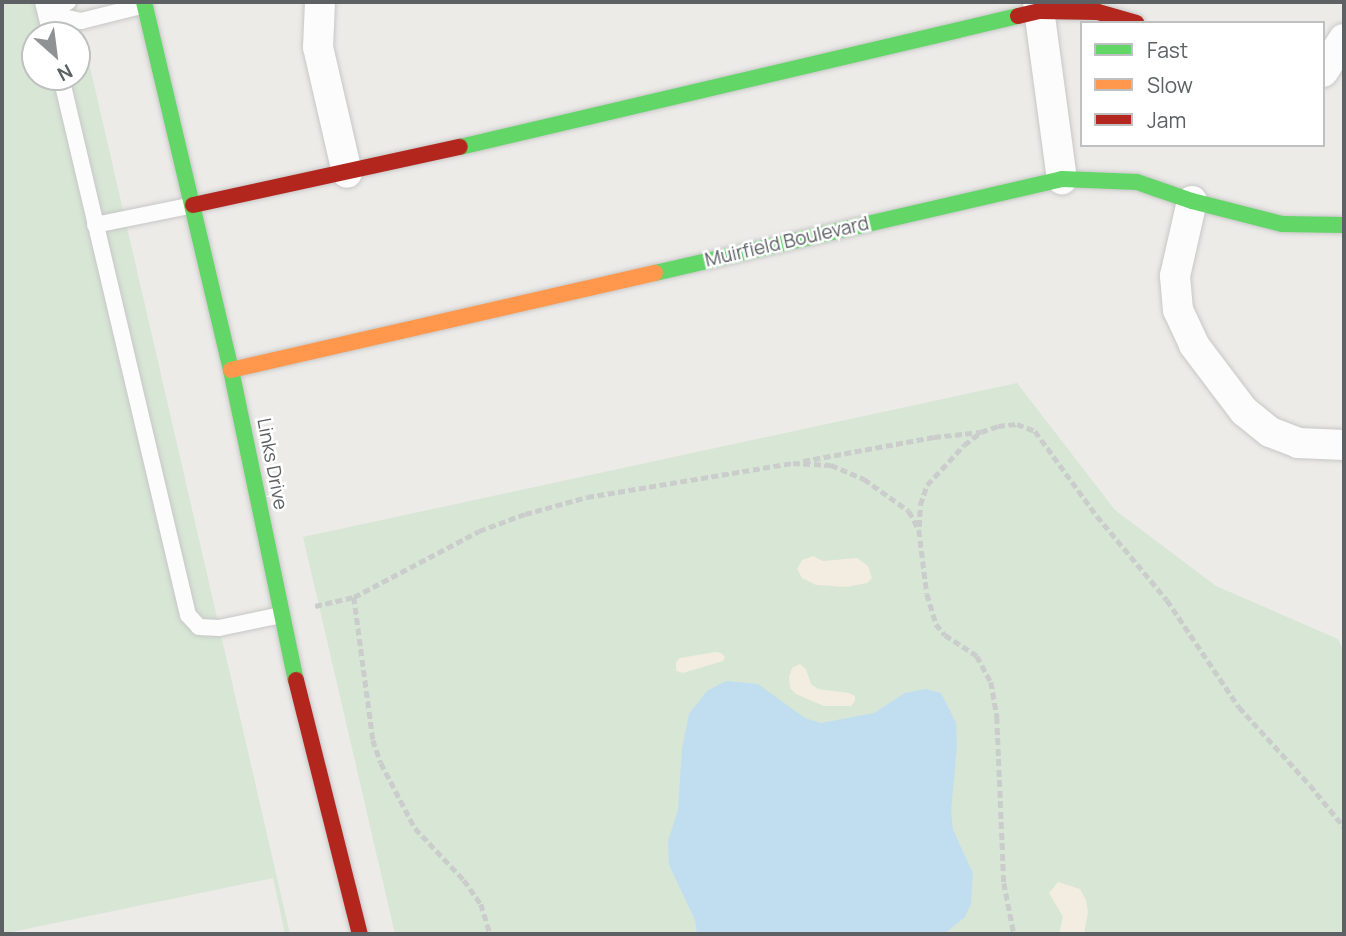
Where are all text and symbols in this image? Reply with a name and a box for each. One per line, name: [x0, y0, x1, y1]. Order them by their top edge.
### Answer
north arrow: [21, 21, 91, 91]
legend: [1080, 21, 1325, 147]
text: Fast: [1147, 36, 1188, 64]
text: N: [53, 58, 77, 87]
text: Slow: [1147, 71, 1193, 99]
text: Jam: [1147, 106, 1186, 134]
street label: Muirfield Boulevard: [703, 212, 871, 272]
street label: Links Drive: [252, 416, 292, 512]

